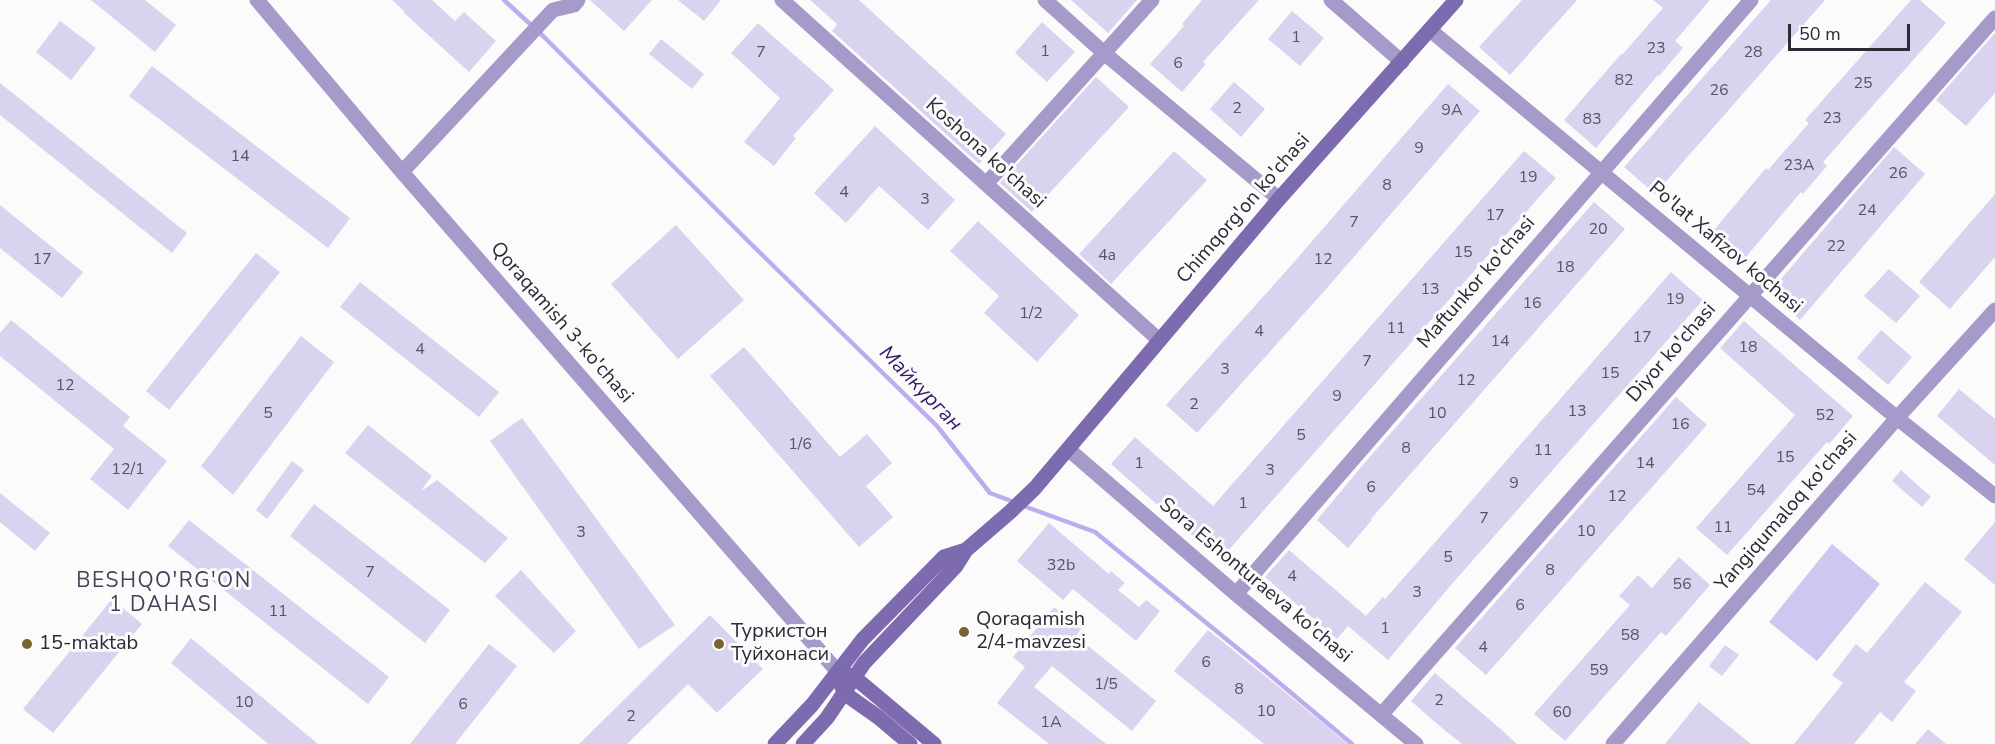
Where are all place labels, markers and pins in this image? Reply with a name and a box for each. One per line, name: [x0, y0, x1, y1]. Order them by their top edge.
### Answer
place label: Qoraqamish 2/4-mavzesi: [976, 608, 1086, 655]
place label: Туркистон Туйхонаси: [731, 620, 829, 667]
marker: Qoraqamish 2/4-mavzesi: [957, 625, 971, 639]
place label: 15-maktab: [39, 632, 138, 656]
marker: 15-maktab: [20, 637, 34, 651]
marker: Туркистон Туйхонаси: [712, 637, 726, 651]

